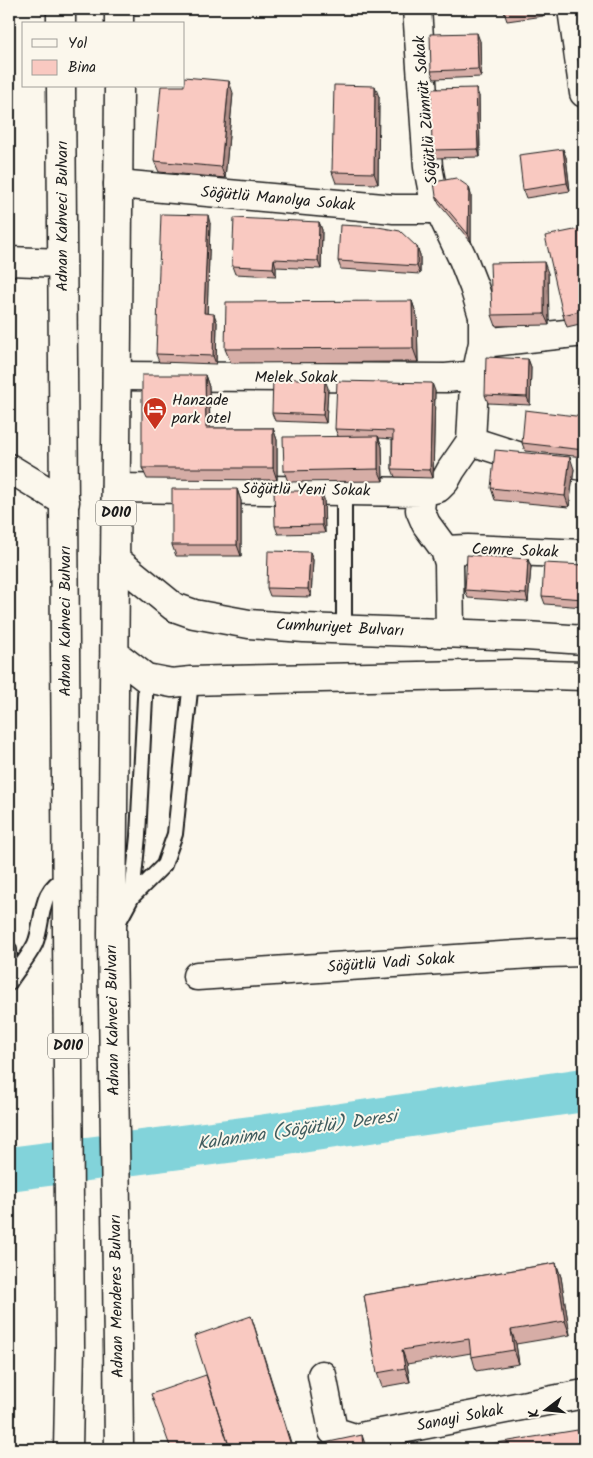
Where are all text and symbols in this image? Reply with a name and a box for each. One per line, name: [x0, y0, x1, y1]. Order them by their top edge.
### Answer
legend: [22, 22, 185, 88]
text: Yol: [68, 32, 87, 56]
street label: Söğütlü Zümrüt Sokak: [407, 34, 445, 185]
text: Bina: [68, 56, 96, 80]
street label: Adnan Kahveci Bulvarı: [50, 140, 75, 292]
street label: Söğütlü Manolya Sokak: [200, 180, 357, 218]
street label: Melek Sokak: [254, 365, 338, 390]
place label: Hanzade park otel: [171, 388, 231, 431]
hotel icon: Hanzade park otel: [142, 396, 168, 430]
street label: Söğütlü Yeni Sokak: [242, 476, 371, 504]
road number: D010: [96, 500, 136, 526]
street label: Cemre Sokak: [471, 537, 559, 565]
street label: Adnan Kahveci Bulvarı: [53, 545, 78, 697]
street label: Cumhuriyet Bulvarı: [275, 612, 405, 644]
street label: Adnan Kahveci Bulvarı: [99, 944, 127, 1096]
street label: Söğütlü Vadi Sokak: [326, 946, 456, 980]
road number: D010: [48, 1034, 88, 1058]
water label: Kalanima (Söğütlü) Deresi: [195, 1102, 402, 1159]
street label: Adnan Menderes Bulvarı: [103, 1214, 131, 1378]
north arrow: [520, 1386, 570, 1436]
street label: Sanayi Sokak: [414, 1397, 506, 1439]
text: K: [523, 1406, 546, 1420]

